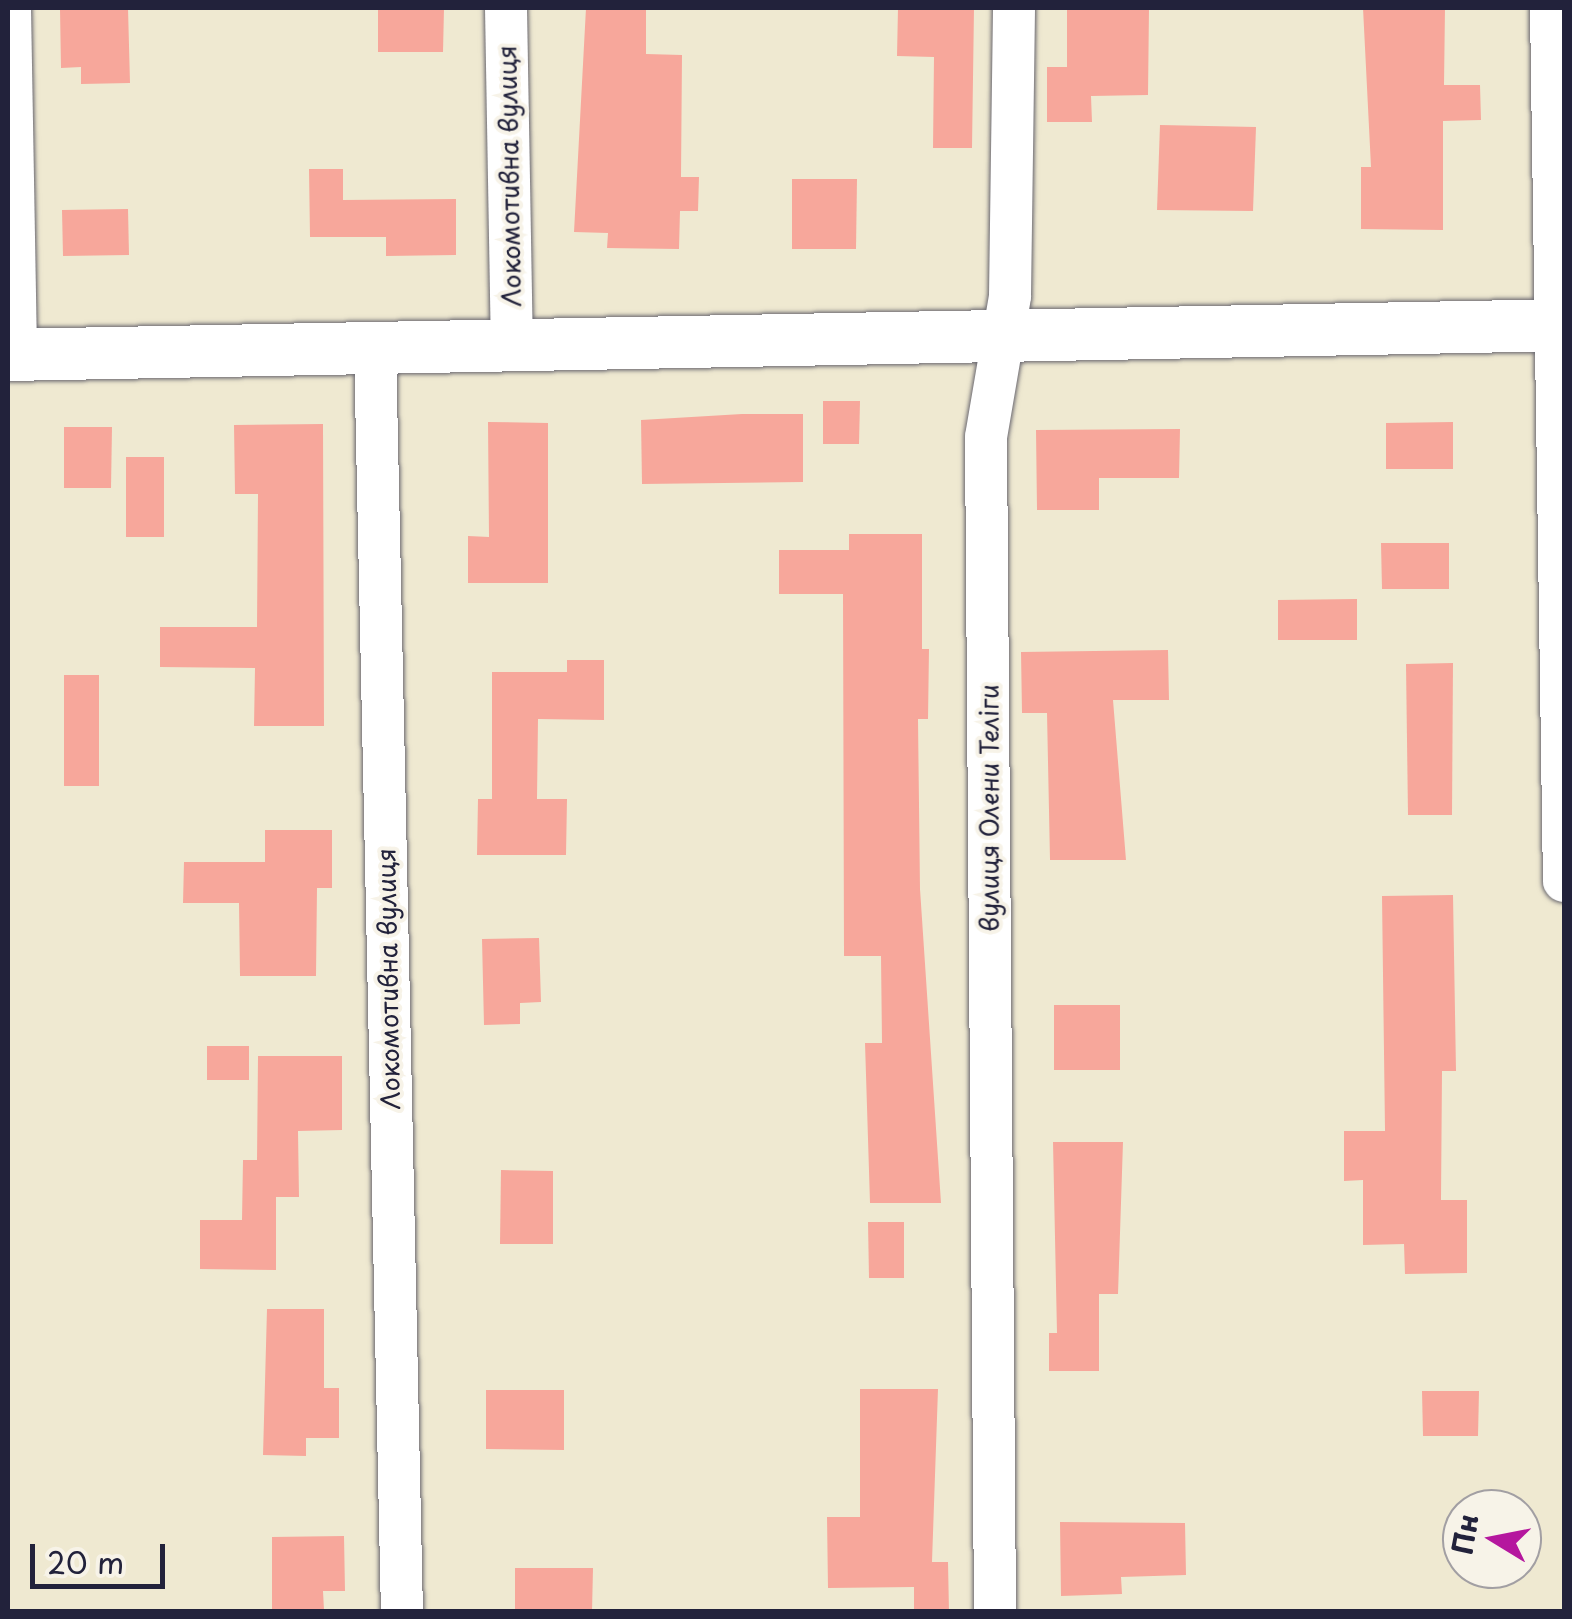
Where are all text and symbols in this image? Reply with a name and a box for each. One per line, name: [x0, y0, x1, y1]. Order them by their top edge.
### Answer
street label: Локомотивна вулиця: [492, 44, 526, 308]
street label: вулиця Олени Теліги: [974, 683, 1004, 933]
street label: Локомотивна вулиця: [371, 847, 405, 1111]
north arrow: [1442, 1489, 1542, 1589]
text: Пн: [1439, 1510, 1489, 1558]
scale bar: [35, 1524, 170, 1586]
text: 20 m: [47, 1539, 124, 1584]

